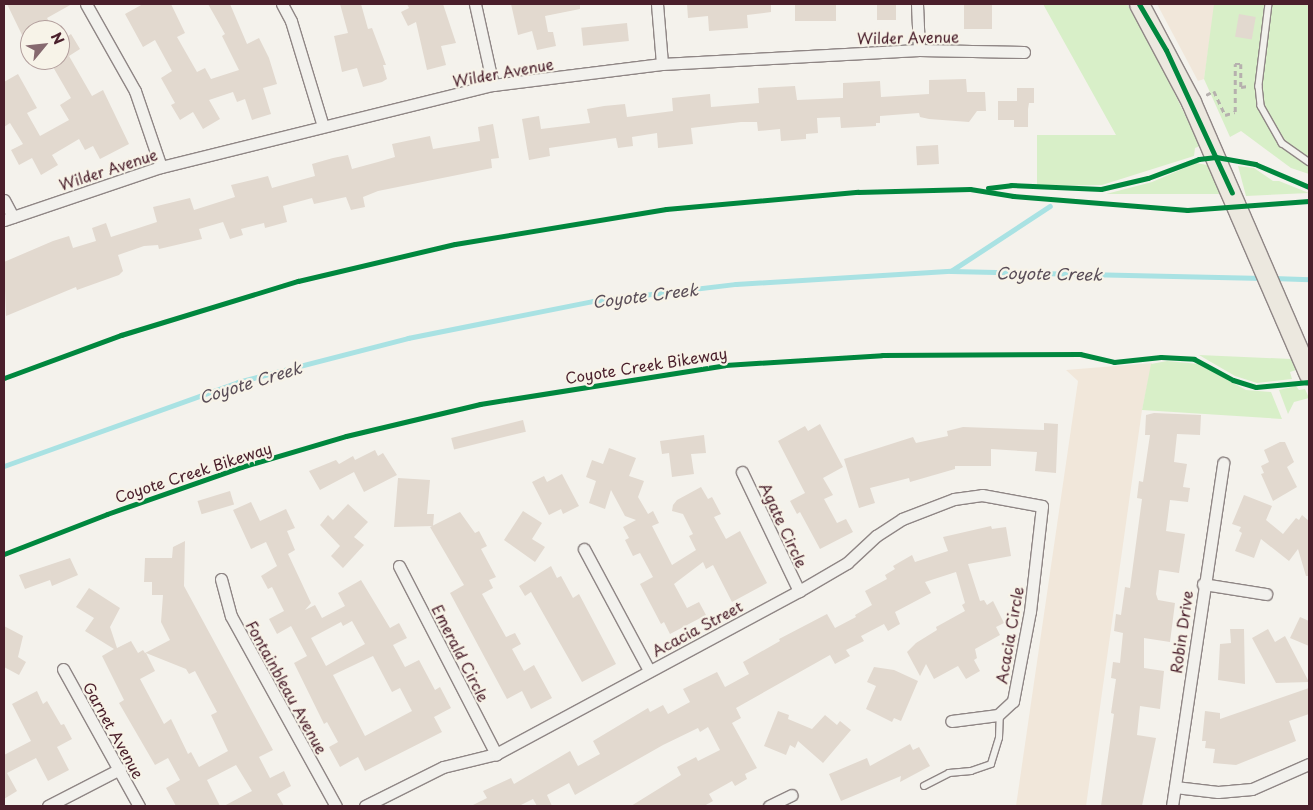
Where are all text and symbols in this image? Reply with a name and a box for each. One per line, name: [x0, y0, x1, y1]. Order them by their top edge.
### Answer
north arrow: [20, 20, 70, 70]
street label: Wilder Avenue: [856, 27, 960, 47]
text: N: [46, 28, 70, 48]
street label: Wilder Avenue: [450, 54, 556, 90]
street label: Wilder Avenue: [56, 144, 160, 194]
water label: Coyote Creek: [996, 262, 1102, 284]
water label: Coyote Creek: [591, 279, 699, 311]
street label: Coyote Creek Bikeway: [563, 343, 729, 387]
water label: Coyote Creek: [197, 357, 303, 407]
street label: Coyote Creek Bikeway: [111, 438, 275, 506]
street label: Agate Circle: [756, 480, 812, 570]
street label: Acacia Circle: [992, 585, 1026, 685]
street label: Robin Drive: [1166, 589, 1196, 675]
street label: Acacia Street: [649, 597, 745, 659]
street label: Emerald Circle: [429, 601, 493, 705]
street label: Fontainbleau Avenue: [243, 618, 331, 756]
street label: Garnet Avenue: [80, 678, 148, 782]

